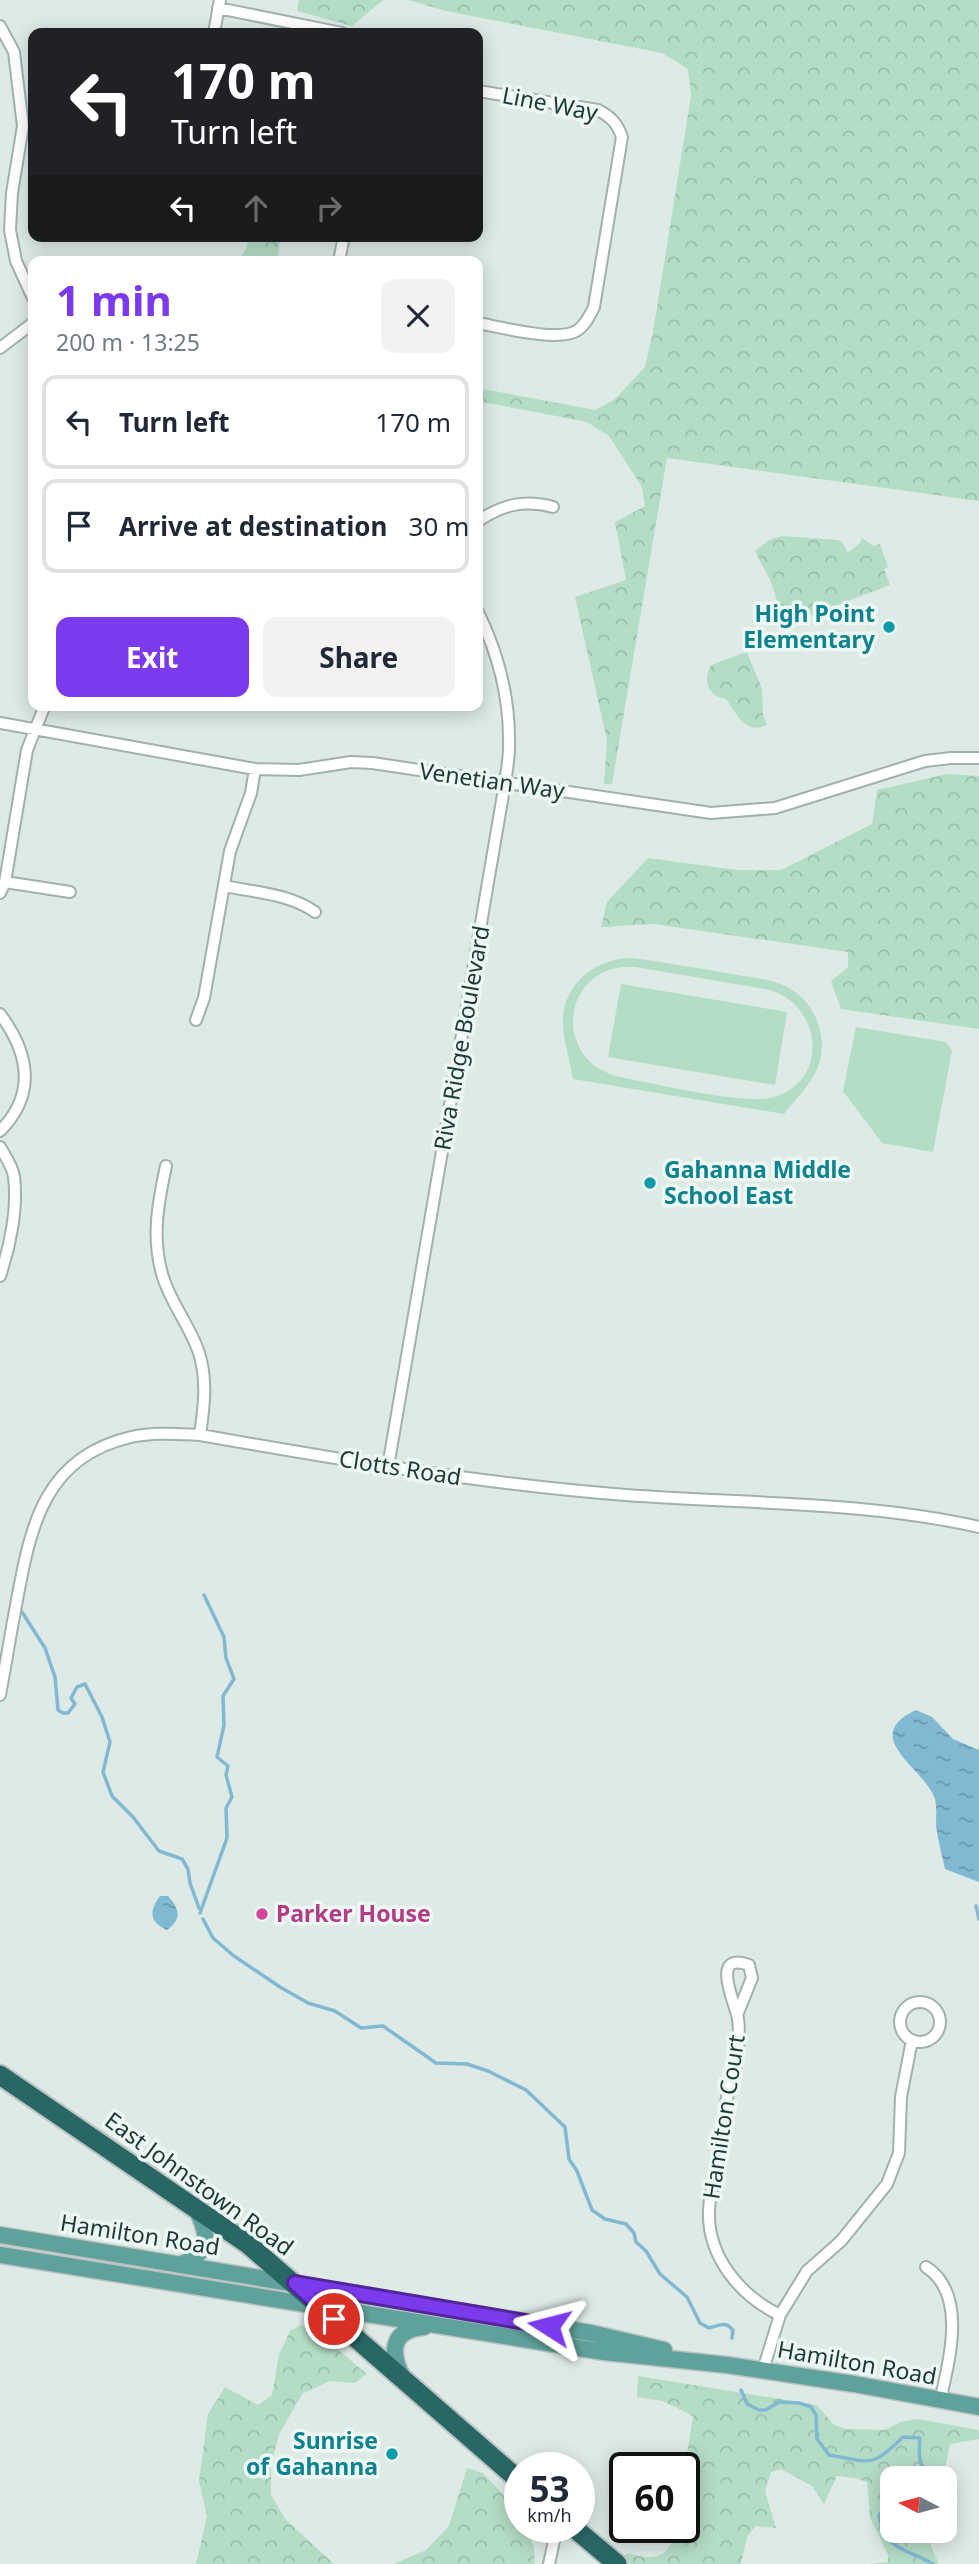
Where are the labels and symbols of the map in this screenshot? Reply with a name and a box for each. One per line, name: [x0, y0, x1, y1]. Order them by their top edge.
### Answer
street label: Line Way: [500, 78, 601, 128]
place label: High Point Elementary: [743, 597, 876, 655]
marker: High Point Elementary: [881, 619, 897, 635]
street label: Venetian Way: [417, 754, 567, 806]
street label: Riva Ridge Boulevard: [425, 923, 497, 1153]
place label: Gahanna Middle School East: [664, 1153, 851, 1211]
marker: Gahanna Middle School East: [642, 1175, 658, 1191]
street label: Clotts Road: [337, 1442, 464, 1492]
place label: Parker House: [276, 1897, 431, 1929]
marker: Parker House: [254, 1906, 270, 1922]
street label: Hamilton Court: [694, 2032, 752, 2201]
street label: East Johnstown Road: [99, 2104, 300, 2263]
street label: Hamilton Road: [58, 2206, 222, 2262]
pin: [304, 2289, 364, 2349]
position arrow: [512, 2289, 586, 2363]
street label: Hamilton Road: [775, 2332, 939, 2392]
place label: Sunrise of Gahanna: [246, 2424, 378, 2482]
marker: Sunrise of Gahanna: [384, 2446, 400, 2462]
speed limit sign: 60: [609, 2452, 700, 2543]
north arrow: [880, 2466, 957, 2543]

